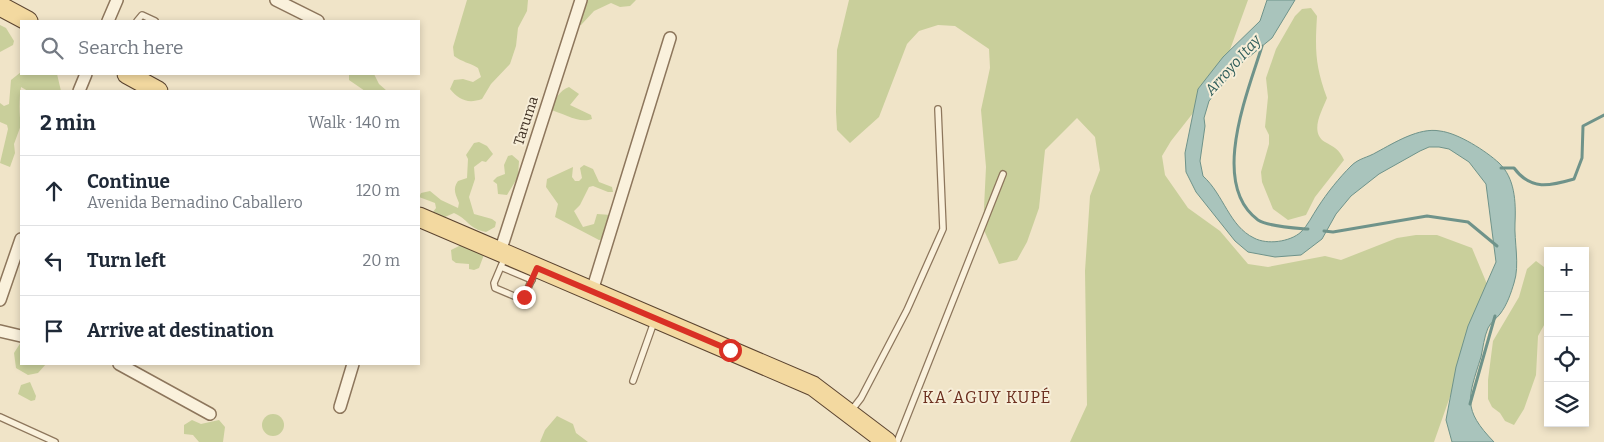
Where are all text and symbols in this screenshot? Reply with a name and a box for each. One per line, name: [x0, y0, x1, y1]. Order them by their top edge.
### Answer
search box: [20, 20, 420, 75]
water label: Arroyo Itay: [1201, 30, 1266, 99]
icon: search: [38, 34, 66, 62]
text: Search here: [78, 36, 183, 59]
street label: Taruma: [510, 94, 542, 148]
text: 2 min: [40, 110, 96, 136]
text: Walk · 140 m: [308, 113, 400, 132]
text: Continue: [87, 170, 170, 193]
icon: ahead: [40, 177, 68, 205]
text: 120 m: [356, 181, 400, 200]
text: Avenida Bernadino Caballero: [87, 193, 303, 212]
icon: left: [40, 247, 68, 275]
map controls: [1544, 247, 1589, 427]
button: +: [1544, 247, 1589, 292]
text: Turn left: [87, 249, 166, 272]
text: 20 m: [363, 251, 400, 270]
route end: [513, 286, 536, 309]
button: −: [1544, 292, 1589, 337]
icon: arrive: [40, 317, 68, 345]
text: Arrive at destination: [87, 319, 274, 342]
button: locate: [1544, 337, 1589, 382]
route start: [719, 339, 742, 362]
button: layers: [1544, 382, 1589, 427]
district label: KA´AGUY KUPÉ: [923, 387, 1051, 407]

